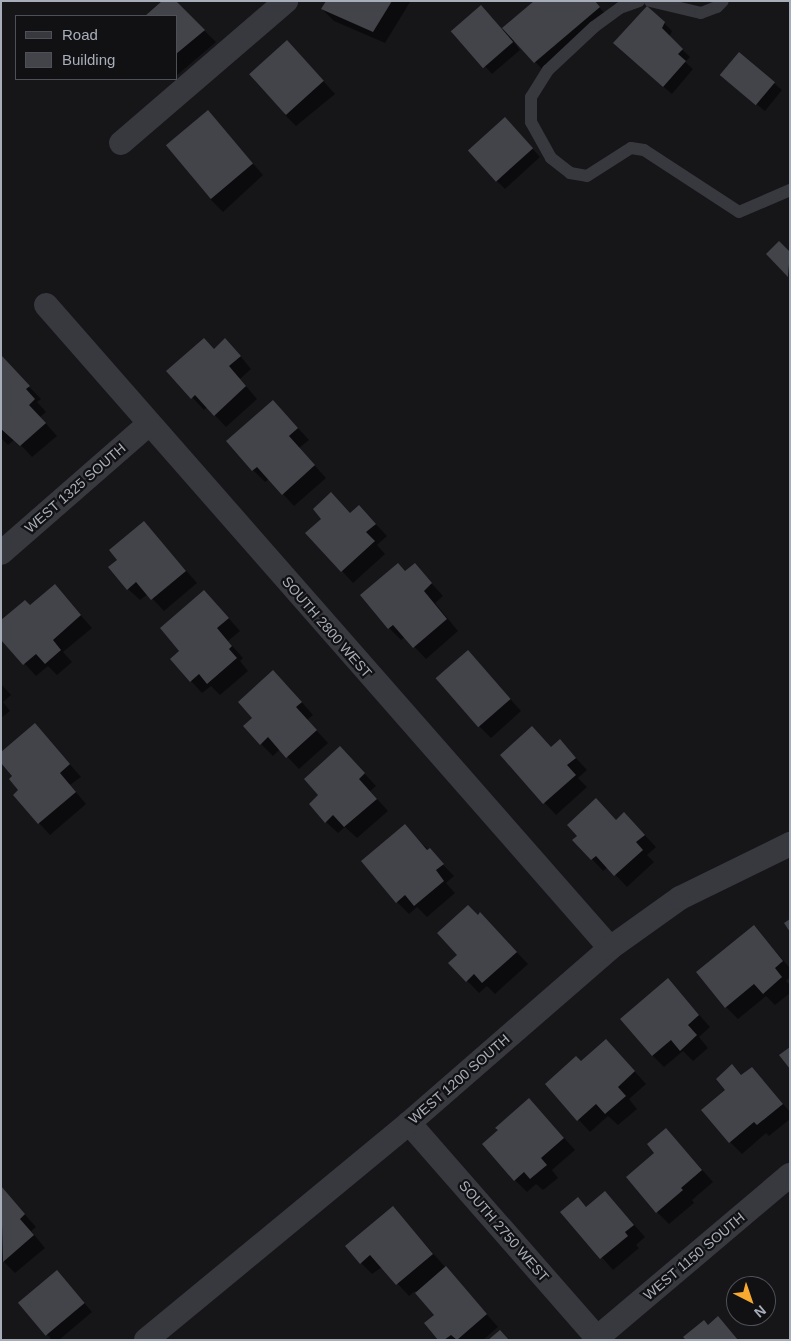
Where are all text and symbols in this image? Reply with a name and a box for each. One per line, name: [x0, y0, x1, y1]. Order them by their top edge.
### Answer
legend: [15, 15, 178, 80]
text: Road: [62, 26, 98, 43]
text: Building: [62, 51, 115, 68]
street label: WEST 1325 SOUTH: [21, 440, 129, 536]
street label: SOUTH 2800 WEST: [279, 573, 375, 681]
street label: WEST 1200 SOUTH: [405, 1031, 513, 1127]
street label: SOUTH 2750 WEST: [456, 1177, 552, 1285]
street label: WEST 1150 SOUTH: [640, 1209, 748, 1303]
north arrow: [726, 1276, 776, 1326]
text: N: [751, 1302, 769, 1321]

